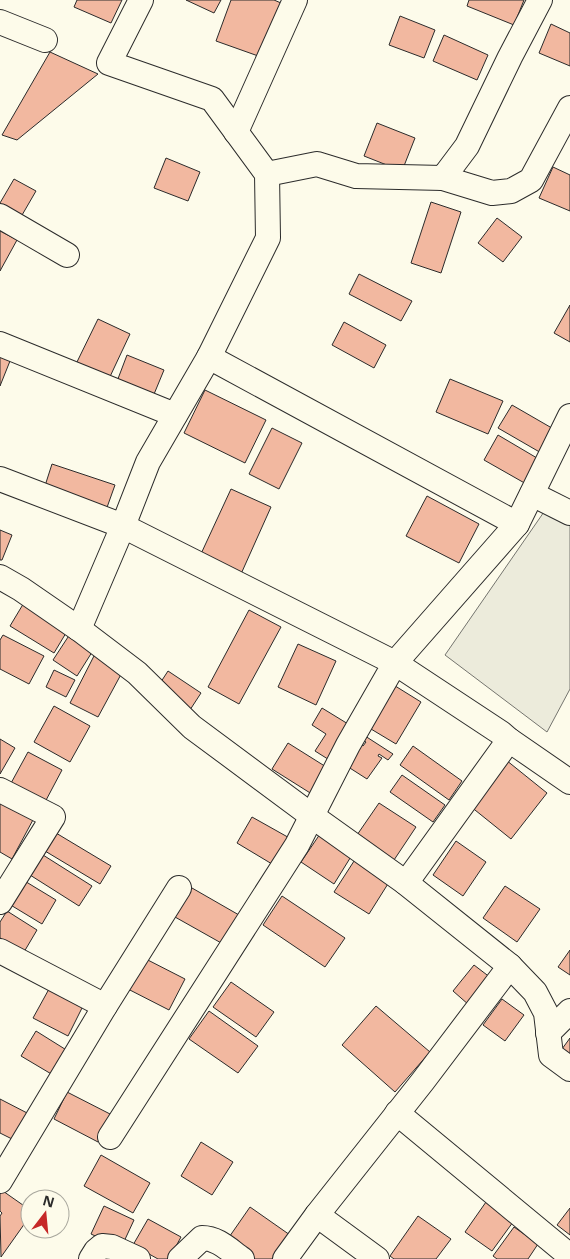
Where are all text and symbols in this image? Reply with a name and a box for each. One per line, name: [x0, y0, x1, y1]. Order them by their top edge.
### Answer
north arrow: [20, 1189, 70, 1239]
text: N: [41, 1190, 57, 1212]

